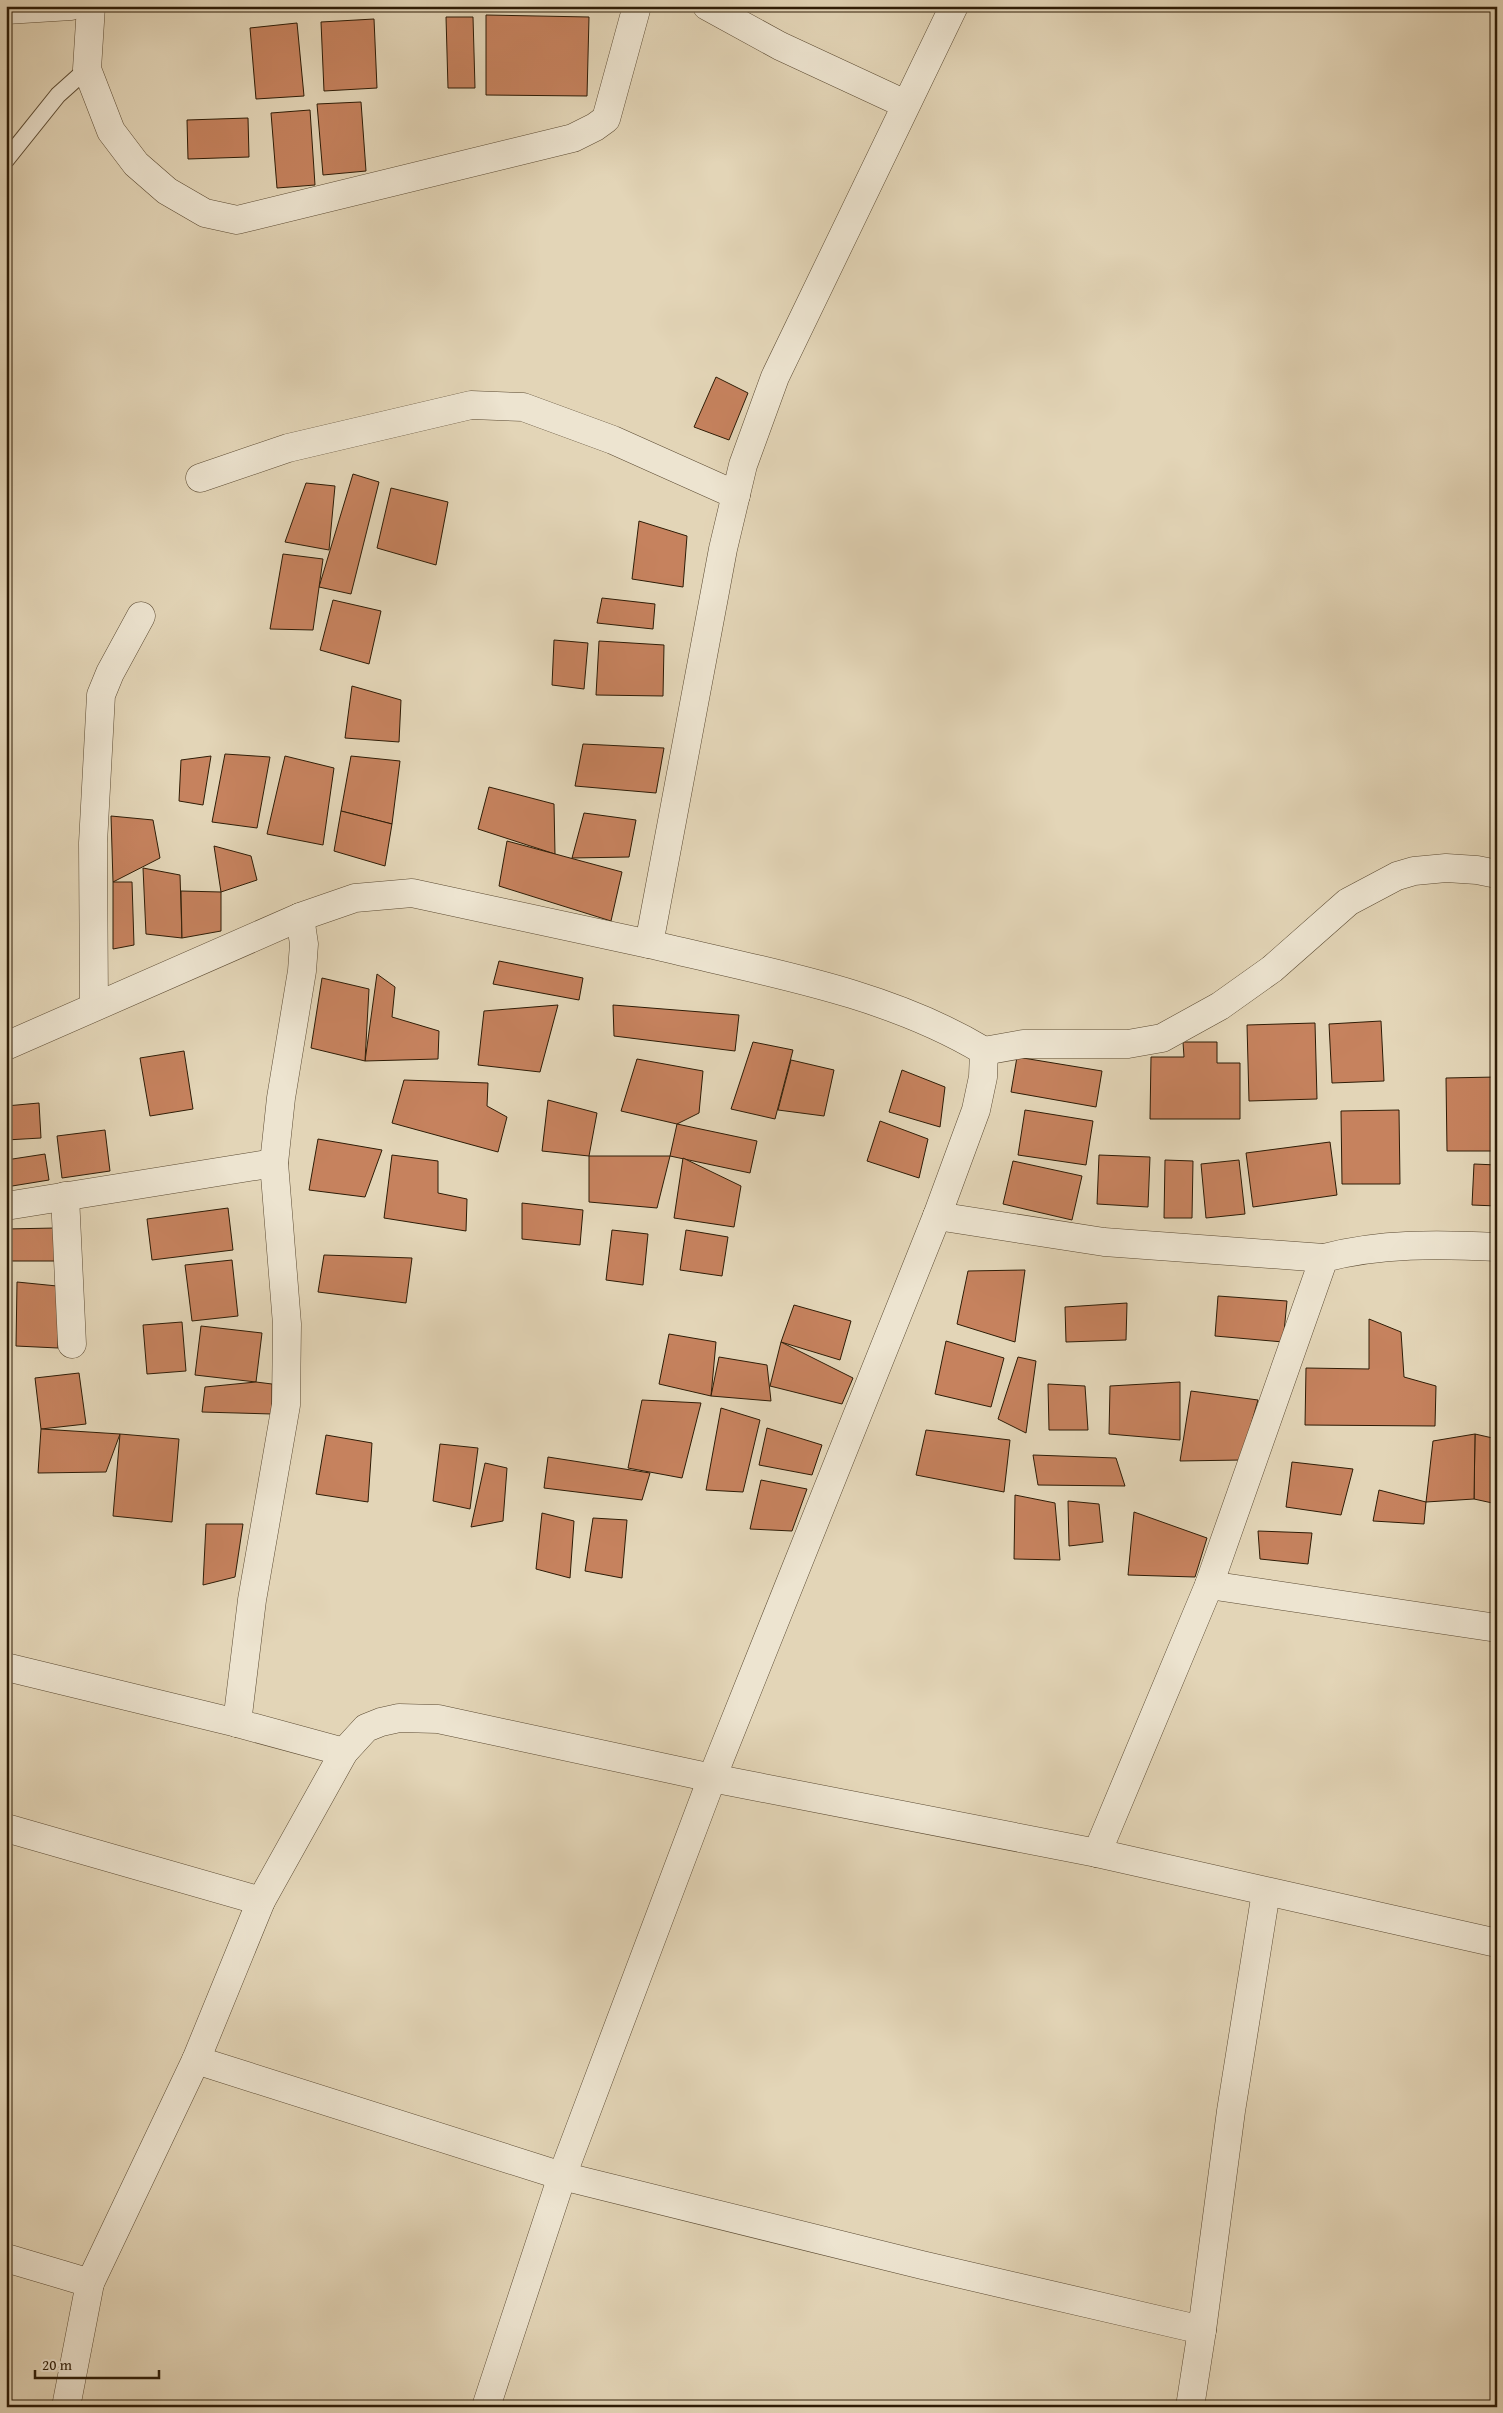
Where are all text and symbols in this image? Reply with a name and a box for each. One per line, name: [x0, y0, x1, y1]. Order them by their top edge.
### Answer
scale bar: [35, 2348, 159, 2380]
text: 20 m: [42, 2354, 73, 2375]

